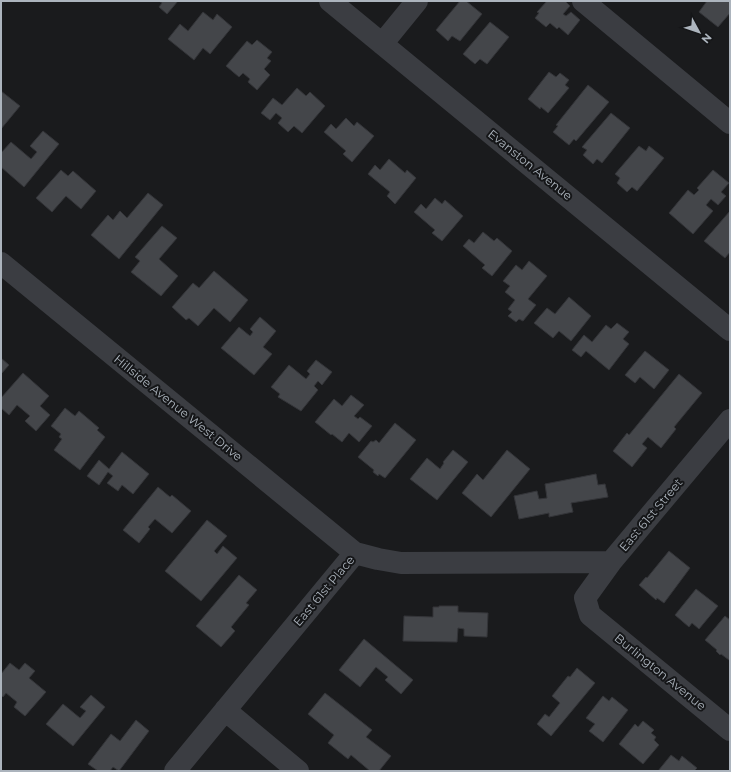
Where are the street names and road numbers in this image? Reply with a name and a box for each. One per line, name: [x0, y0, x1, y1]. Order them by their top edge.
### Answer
street label: Evanston Avenue: [485, 126, 575, 203]
street label: Hillside Avenue West Drive: [111, 351, 245, 464]
street label: East 61st Street: [616, 475, 686, 554]
street label: East 61st Place: [290, 552, 357, 629]
street label: Burlington Avenue: [612, 630, 709, 713]

